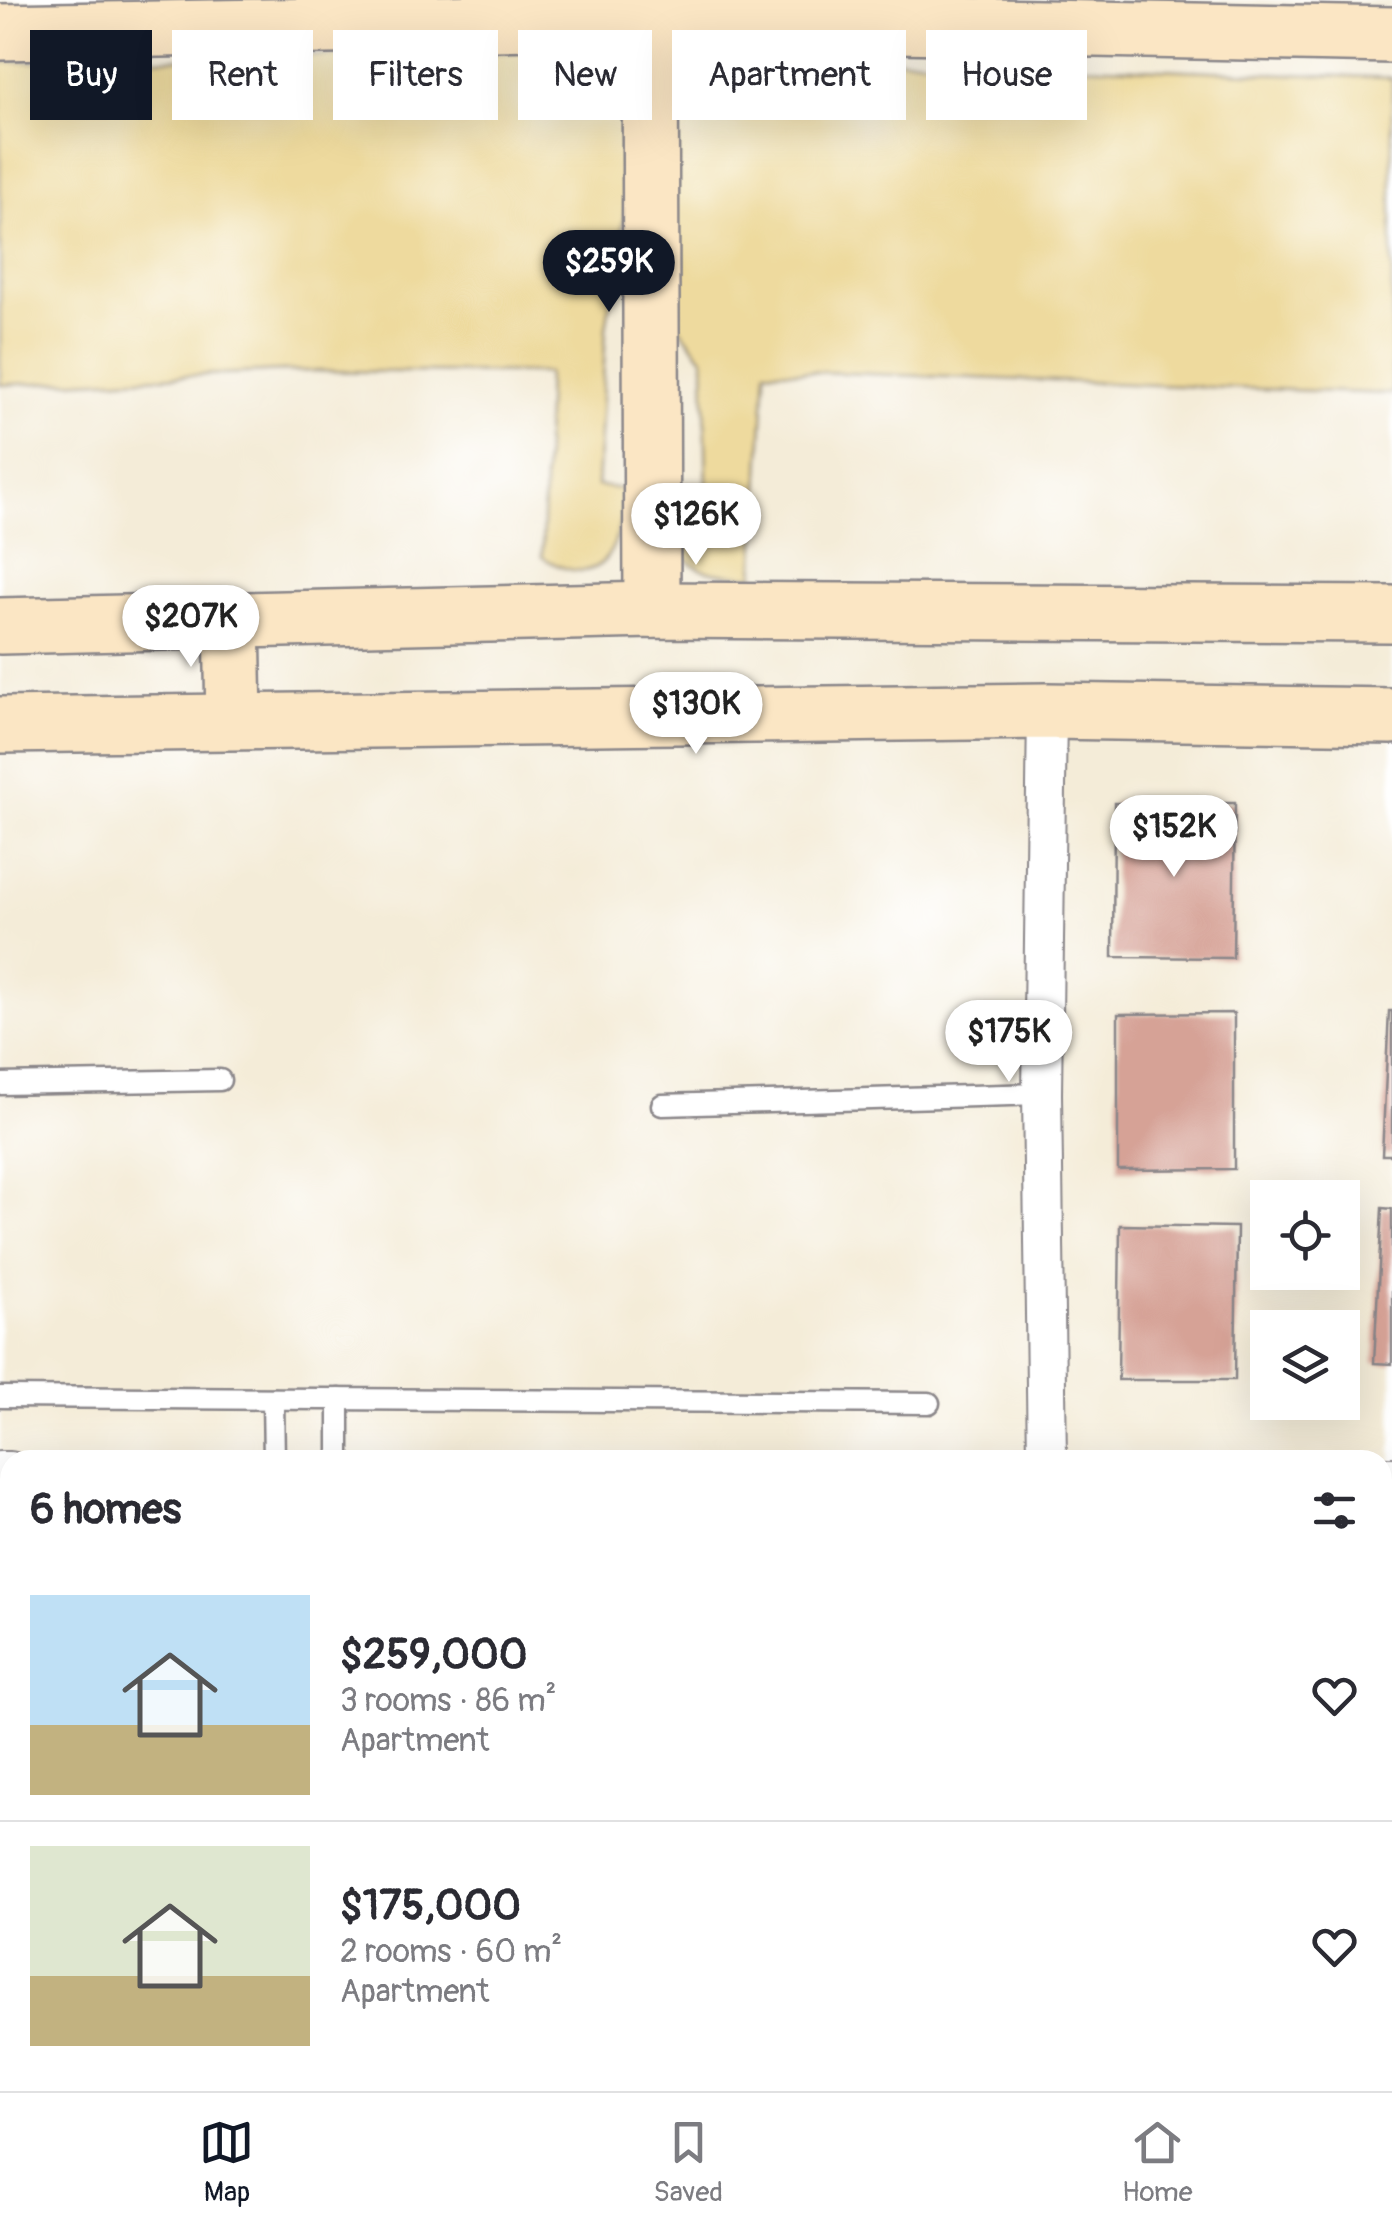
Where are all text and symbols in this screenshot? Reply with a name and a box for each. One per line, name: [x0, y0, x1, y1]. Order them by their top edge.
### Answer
chip: Buy: [30, 30, 152, 120]
chip: Rent: [172, 30, 313, 120]
chip: Filters: [333, 30, 498, 120]
chip: New: [518, 30, 652, 120]
chip: Apartment: [672, 30, 906, 120]
chip: House: [926, 30, 1087, 120]
pin: $259K: [539, 230, 679, 315]
text: $259K: [565, 242, 653, 282]
pin: $126K: [626, 483, 766, 568]
text: $126K: [653, 495, 739, 535]
pin: $207K: [121, 585, 261, 670]
text: $207K: [144, 597, 238, 637]
pin: $130K: [626, 672, 766, 757]
text: $130K: [652, 684, 740, 724]
pin: $152K: [1104, 795, 1244, 880]
text: $152K: [1132, 807, 1216, 847]
pin: $175K: [939, 1000, 1079, 1085]
text: $175K: [967, 1012, 1051, 1052]
map controls: [1250, 1180, 1360, 1420]
button: locate: [1250, 1180, 1360, 1290]
button: layers: [1250, 1310, 1360, 1420]
icon: filters: [1307, 1483, 1362, 1538]
text: 6 homes: [30, 1484, 181, 1536]
text: $259,000: [340, 1629, 527, 1681]
icon: home: [110, 1635, 230, 1755]
icon: heart: [1307, 1668, 1362, 1723]
text: 3 rooms · 86 m²: [340, 1681, 557, 1721]
text: Apartment: [340, 1721, 489, 1761]
text: $175,000: [340, 1880, 521, 1932]
icon: home: [110, 1886, 230, 2006]
icon: heart: [1307, 1919, 1362, 1974]
text: 2 rooms · 60 m²: [340, 1932, 562, 1972]
text: Apartment: [340, 1972, 489, 2012]
tab: Map: [199, 2115, 254, 2210]
tab: Saved: [653, 2115, 723, 2210]
tab: Home: [1122, 2115, 1192, 2210]

